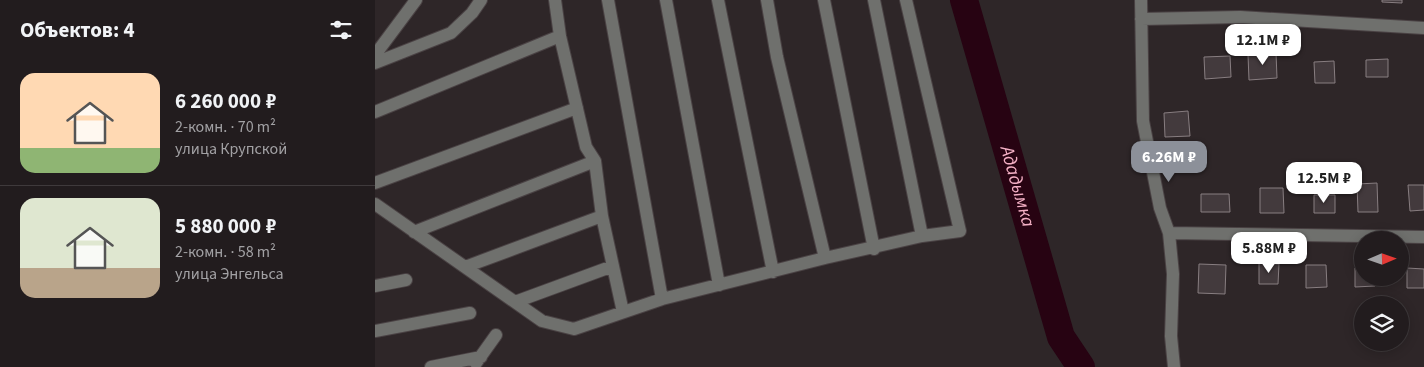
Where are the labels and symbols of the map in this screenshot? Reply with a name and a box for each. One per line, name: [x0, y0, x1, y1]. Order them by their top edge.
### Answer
pin: 12.1M ₽: [1217, 23, 1309, 66]
pin: 6.26M ₽: [1123, 140, 1215, 183]
water label: Ададымка: [993, 142, 1042, 230]
pin: 12.5M ₽: [1278, 162, 1370, 204]
north arrow: [1354, 231, 1409, 286]
pin: 5.88M ₽: [1223, 232, 1315, 274]

